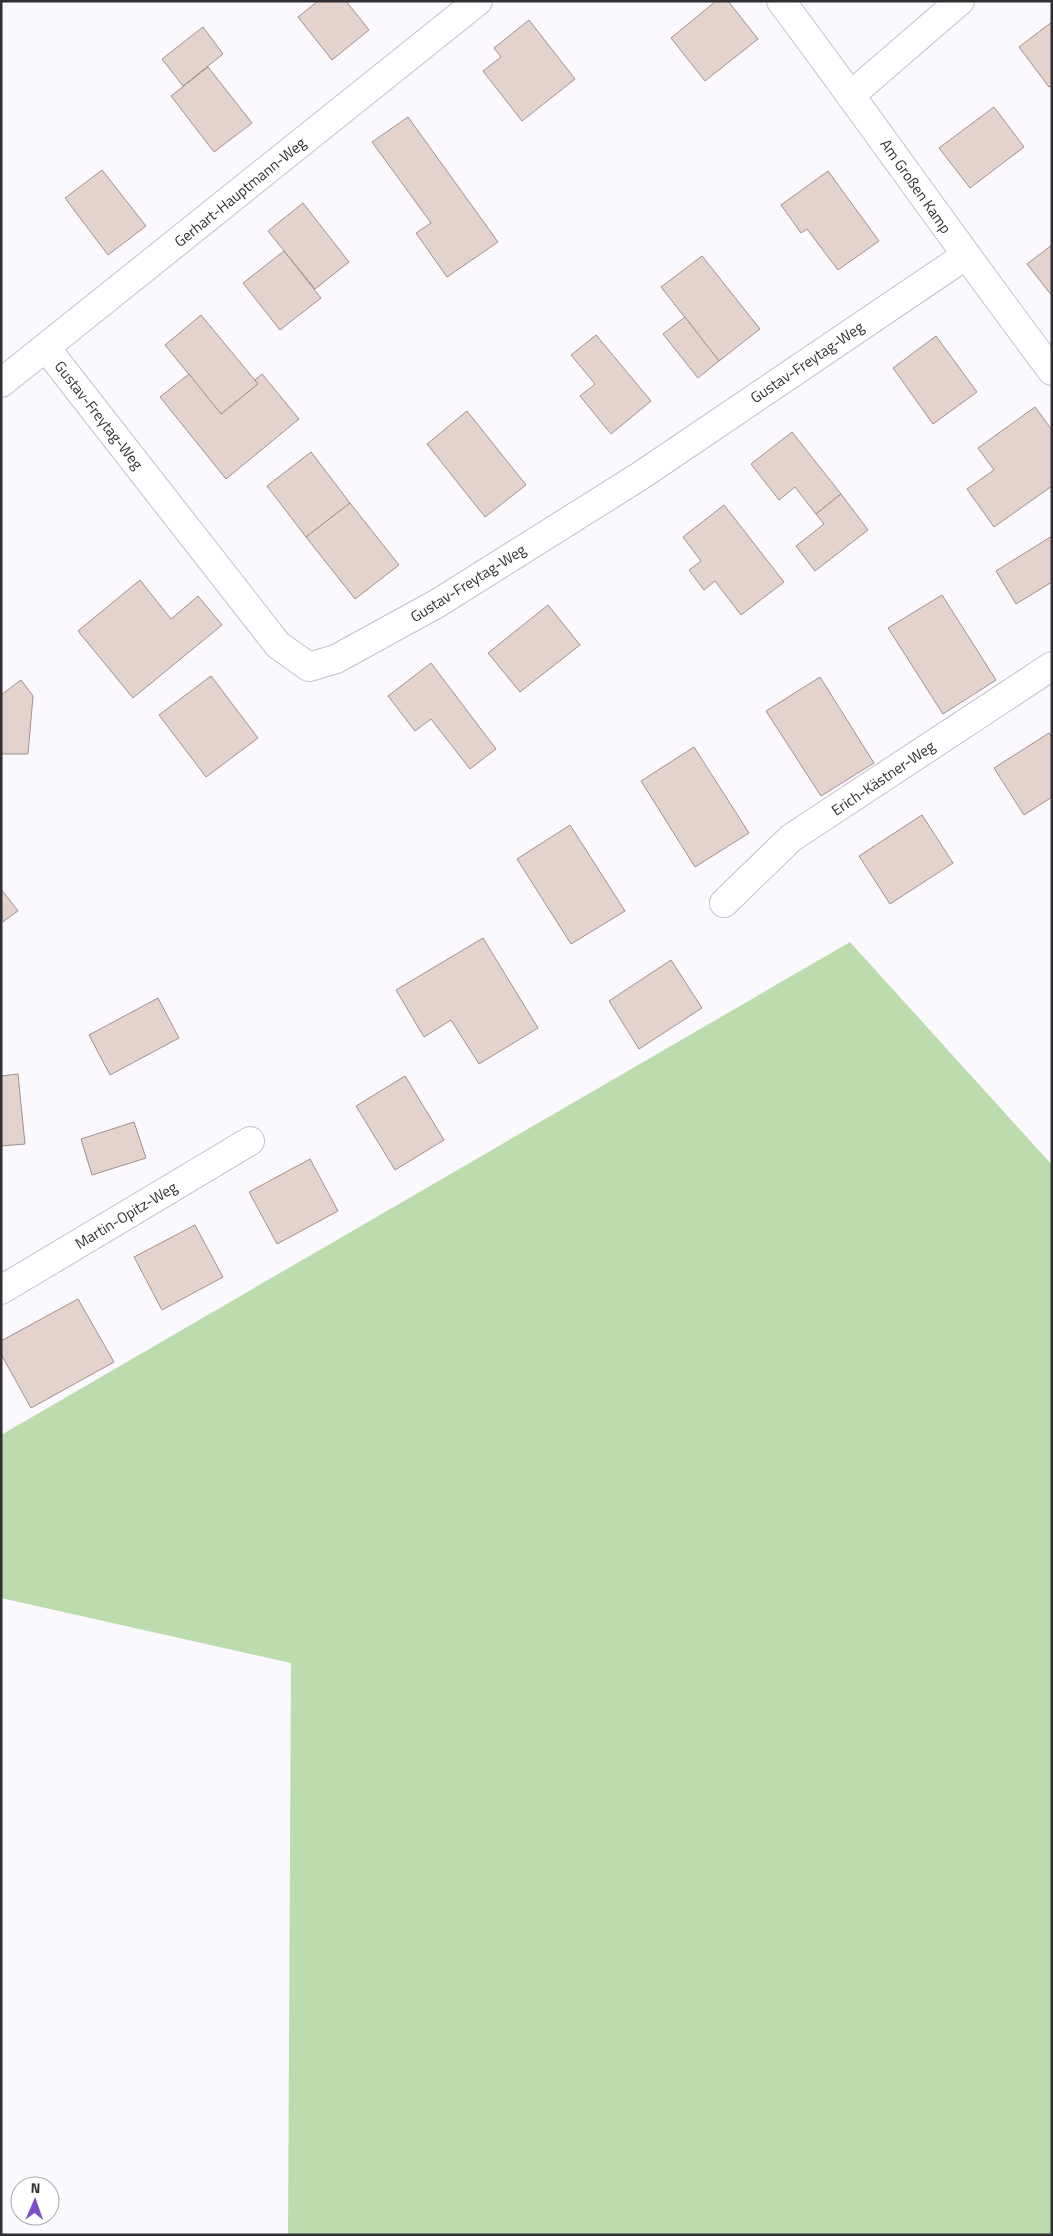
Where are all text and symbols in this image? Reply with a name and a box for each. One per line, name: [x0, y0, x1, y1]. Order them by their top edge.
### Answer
street label: Gerhart-Hauptmann-Weg: [169, 131, 311, 252]
street label: Am Großen Kamp: [875, 134, 957, 238]
street label: Gustav-Freytag-Weg: [746, 315, 869, 409]
street label: Gustav-Freytag-Weg: [49, 356, 149, 475]
street label: Gustav-Freytag-Weg: [406, 538, 531, 628]
street label: Erich-Kästner-Weg: [826, 734, 940, 821]
street label: Martin-Opitz-Weg: [70, 1175, 182, 1255]
north arrow: [10, 2176, 60, 2226]
text: N: [30, 2177, 41, 2198]

